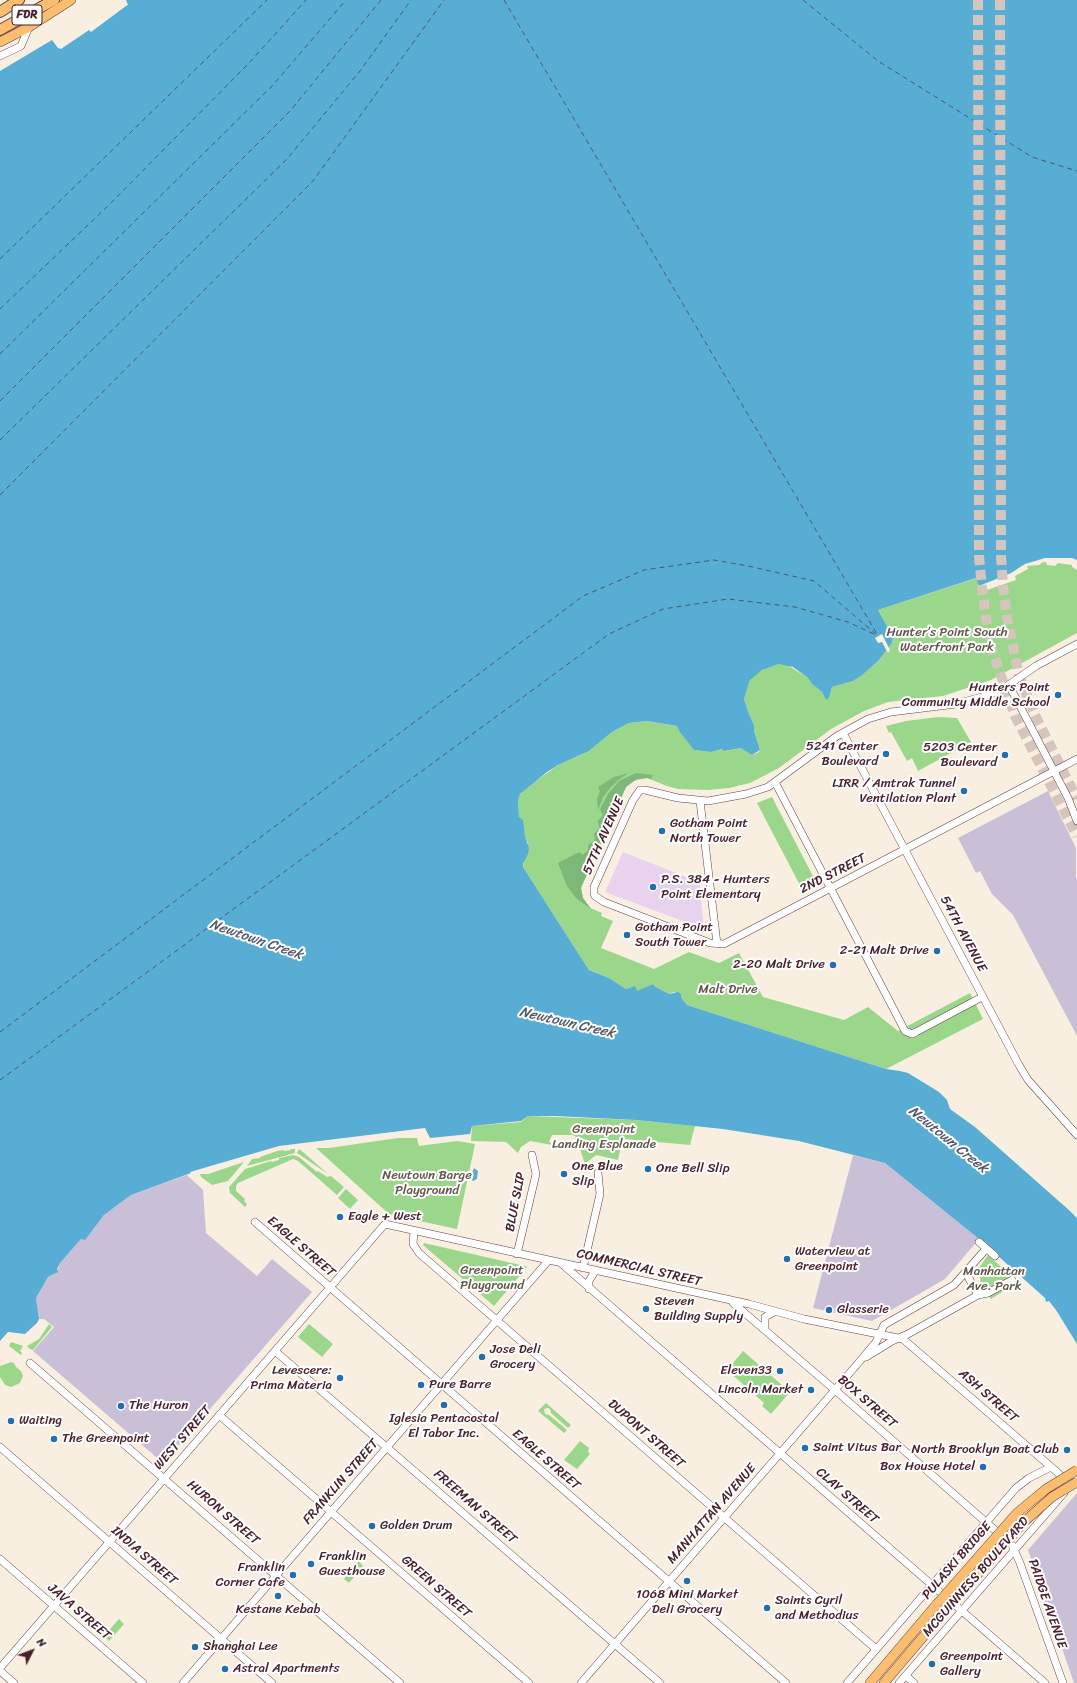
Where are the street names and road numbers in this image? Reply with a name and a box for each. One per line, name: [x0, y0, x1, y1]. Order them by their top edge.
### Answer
road number: FDR: [12, 5, 42, 25]
street label: 57TH AVENUE: [580, 795, 628, 877]
street label: 2ND STREET: [797, 851, 869, 897]
street label: 54TH AVENUE: [936, 893, 990, 975]
street label: BLUE SLIP: [503, 1171, 529, 1233]
street label: EAGLE STREET: [264, 1213, 338, 1281]
street label: COMMERCIAL STREET: [575, 1246, 703, 1290]
street label: ASH STREET: [955, 1366, 1021, 1426]
street label: BOX STREET: [834, 1372, 900, 1432]
street label: DUPONT STREET: [604, 1396, 688, 1472]
street label: WEST STREET: [151, 1403, 215, 1473]
street label: EAGLE STREET: [509, 1426, 583, 1494]
street label: FRANKLIN STREET: [300, 1436, 382, 1528]
street label: MANHATTAN AVENUE: [664, 1461, 760, 1567]
street label: CLAY STREET: [813, 1465, 881, 1527]
street label: FREEMAN STREET: [430, 1467, 520, 1547]
street label: HURON STREET: [183, 1477, 263, 1549]
street label: MCGUINNESS BOULEVARD: [920, 1514, 1032, 1640]
street label: PULASKI BRIDGE: [919, 1519, 995, 1603]
street label: INDIA STREET: [108, 1523, 180, 1589]
street label: GREEN STREET: [398, 1552, 474, 1622]
street label: PAIDGE AVENUE: [1024, 1557, 1070, 1651]
street label: JAVA STREET: [44, 1580, 114, 1644]

